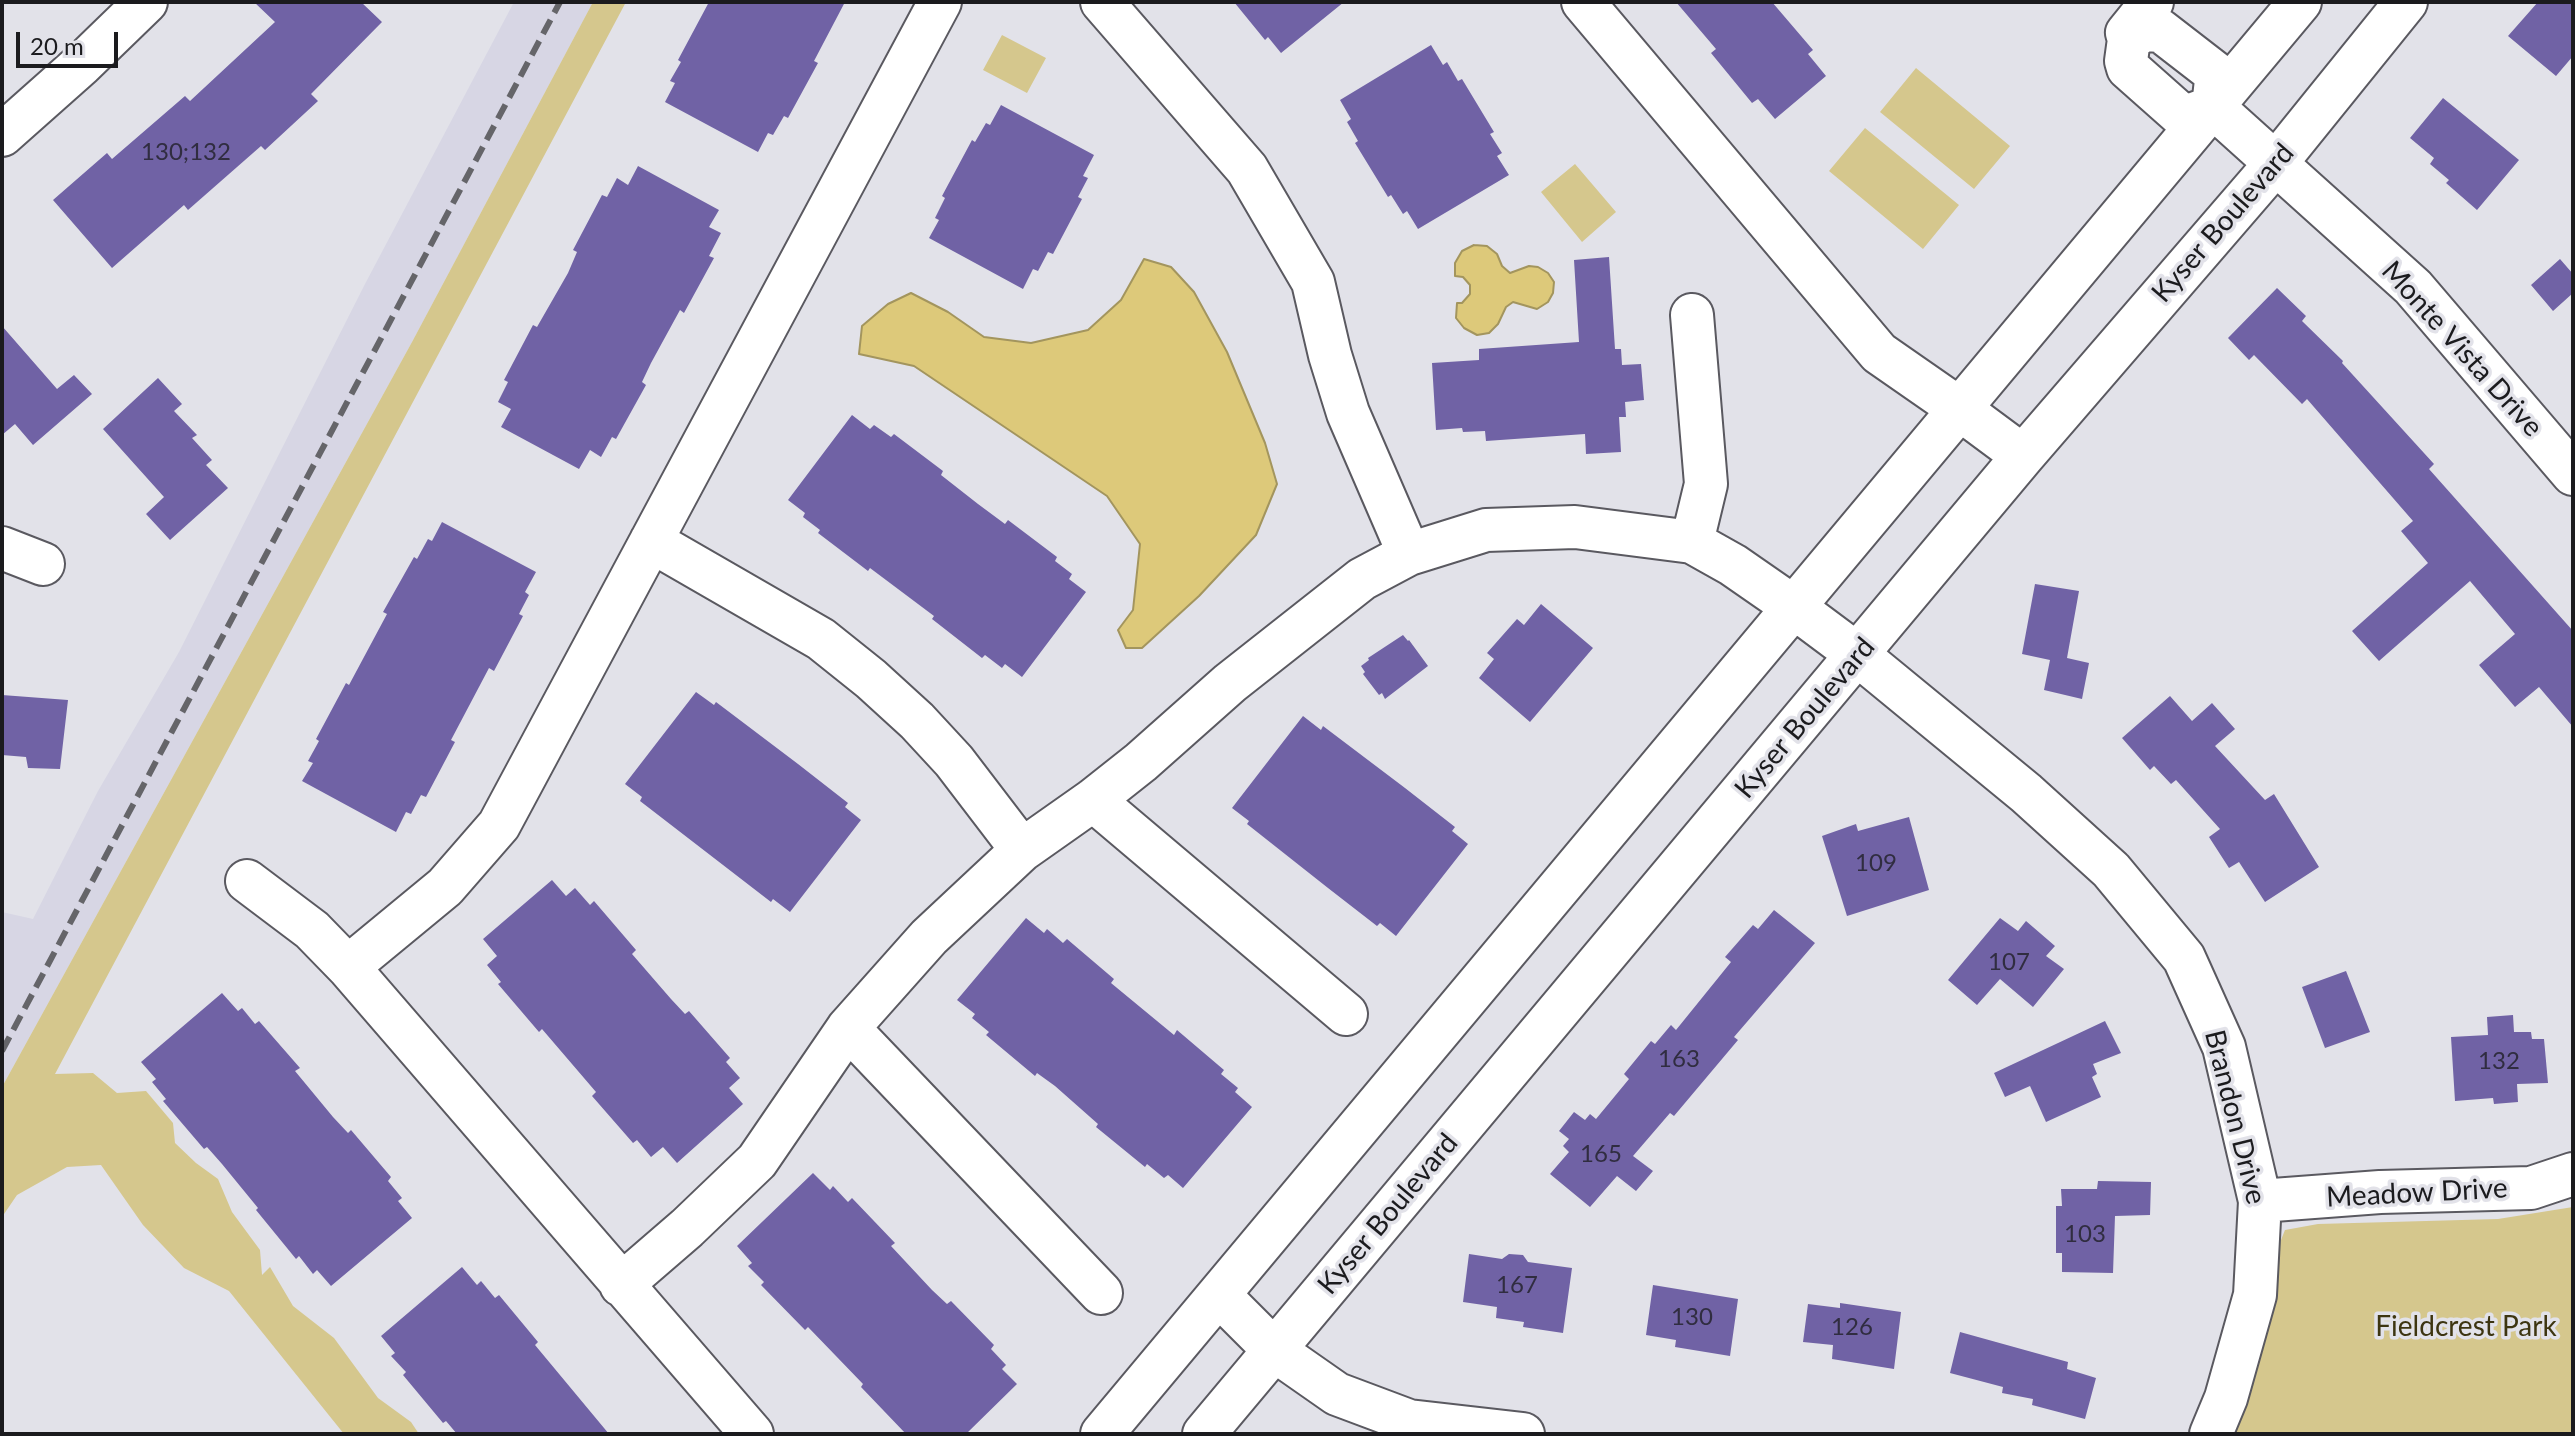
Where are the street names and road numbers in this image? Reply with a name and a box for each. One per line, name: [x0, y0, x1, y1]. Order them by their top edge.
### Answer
street label: Kyser Boulevard: [2145, 137, 2301, 309]
street label: Monte Vista Drive: [2374, 254, 2550, 444]
street label: Kyser Boulevard: [1728, 631, 1882, 805]
street label: Brandon Drive: [2197, 1026, 2273, 1208]
street label: Kyser Boulevard: [1311, 1127, 1465, 1301]
street label: Meadow Drive: [2325, 1171, 2509, 1215]

